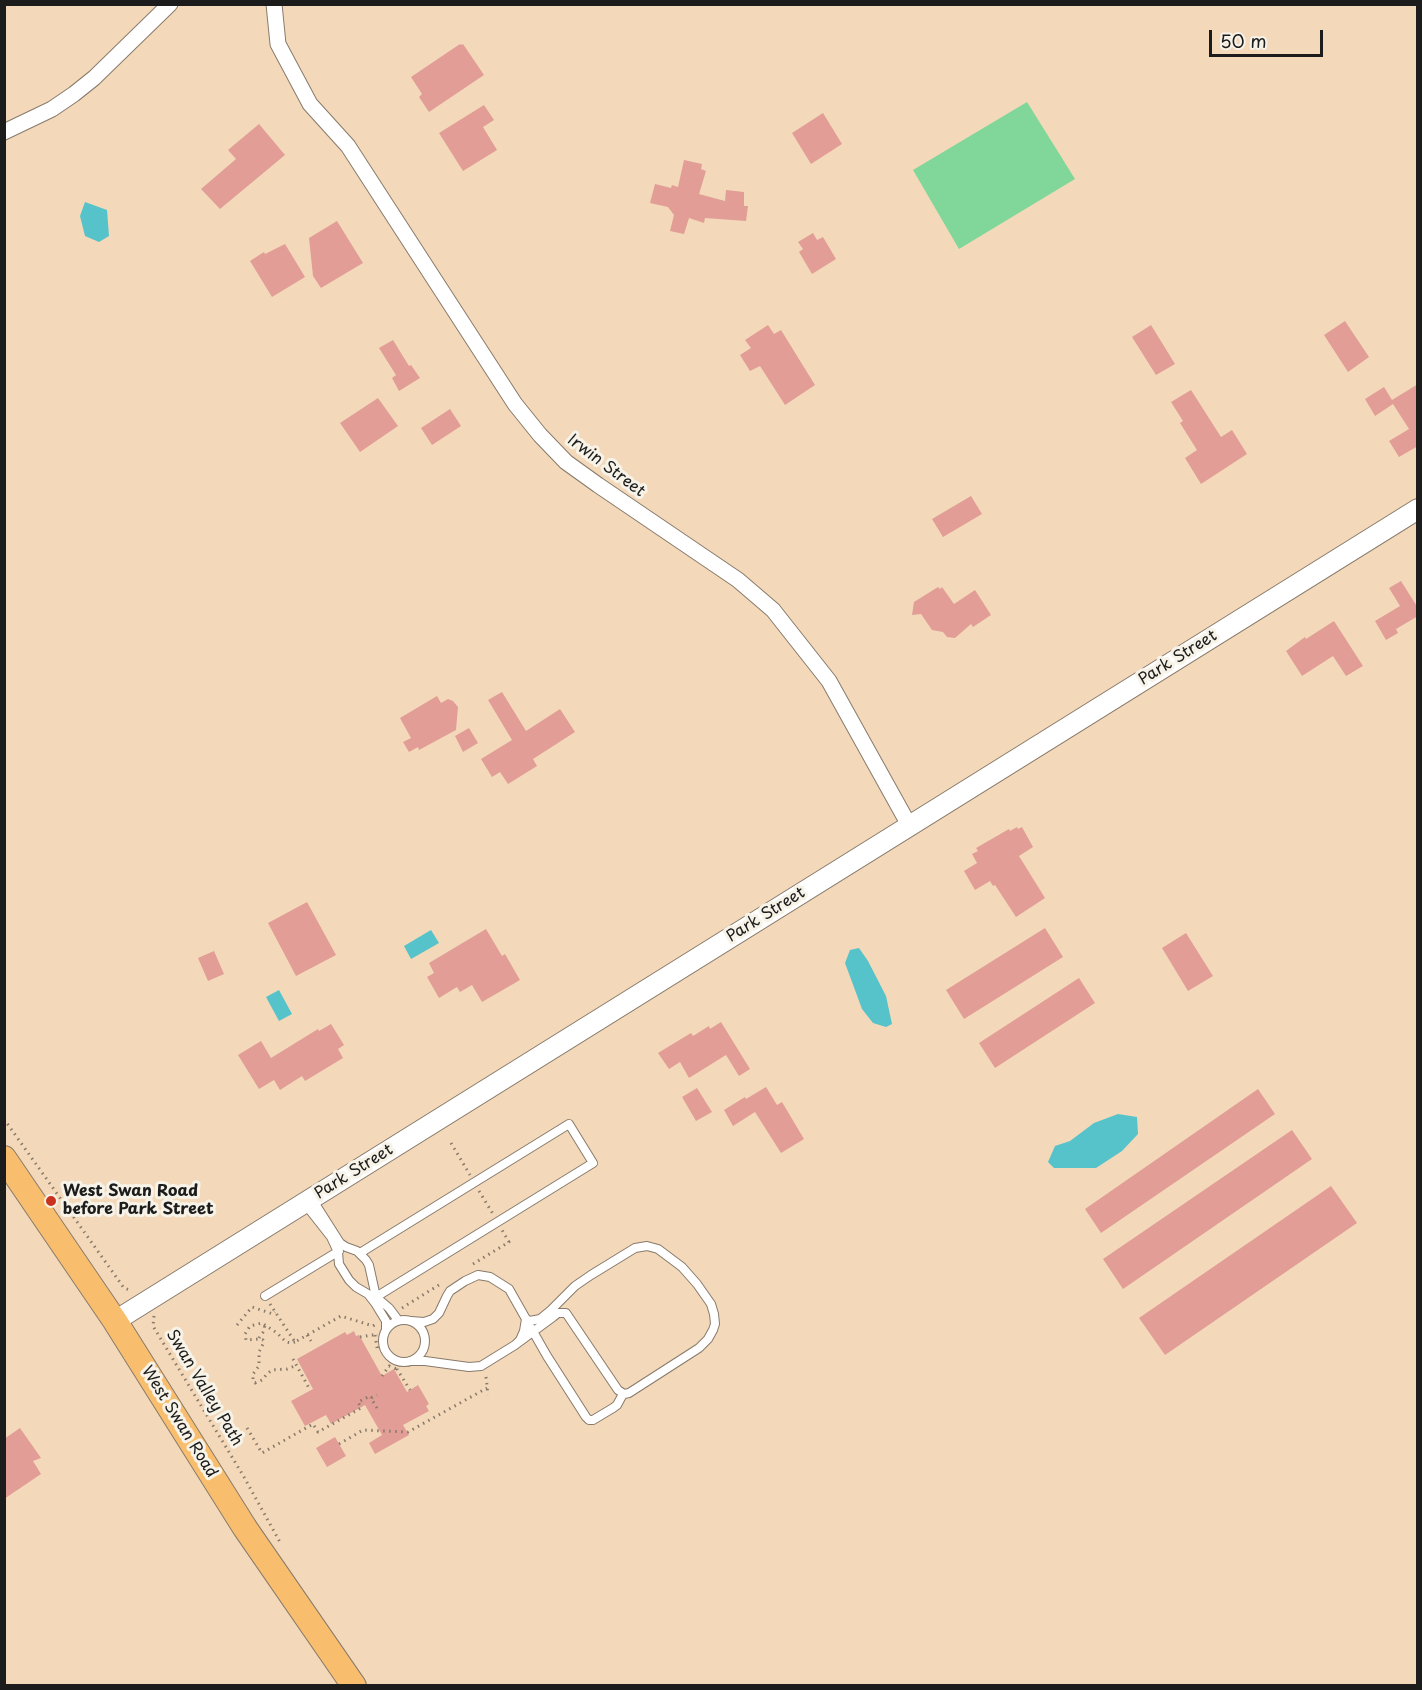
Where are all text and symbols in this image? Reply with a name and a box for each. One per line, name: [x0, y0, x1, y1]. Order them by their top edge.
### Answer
scale bar: [1212, 18, 1326, 56]
text: 50 m: [1220, 27, 1267, 54]
street label: Irwin Street: [563, 431, 649, 501]
street label: Park Street: [1135, 626, 1221, 690]
street label: Park Street: [723, 883, 809, 947]
street label: Park Street: [311, 1140, 397, 1204]
place label: West Swan Road before Park Street: [63, 1182, 214, 1220]
marker: West Swan Road before Park Street: [44, 1194, 58, 1208]
street label: Swan Valley Path: [162, 1326, 246, 1450]
street label: West Swan Road: [137, 1363, 221, 1481]

